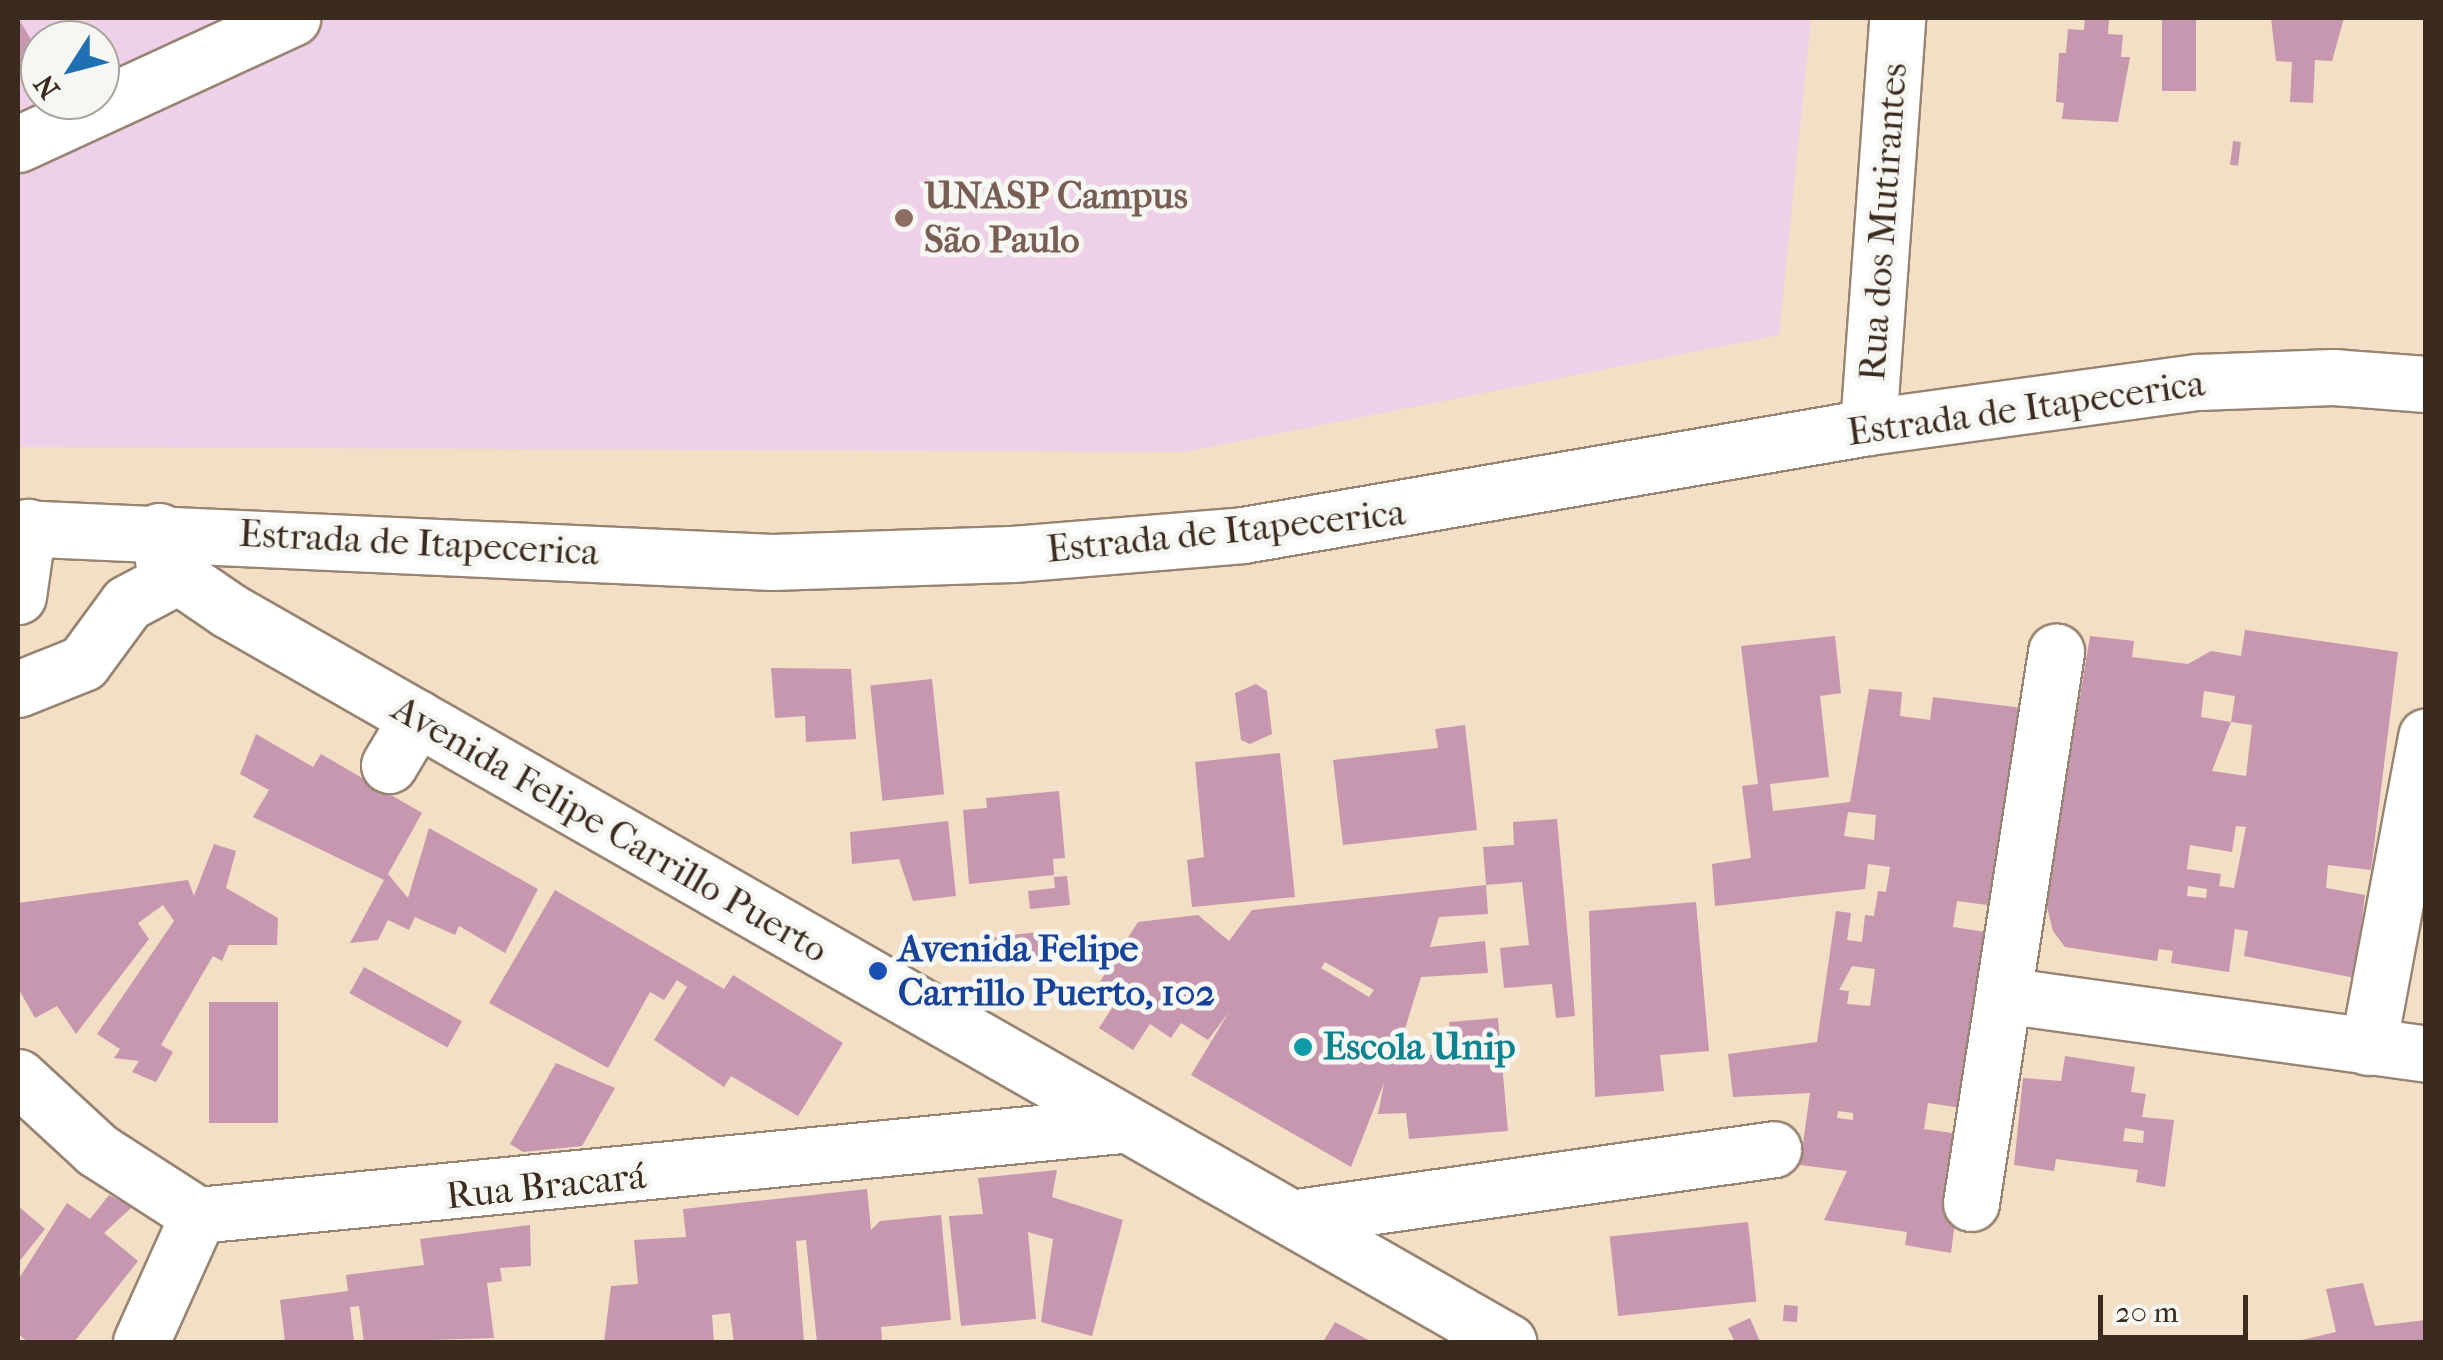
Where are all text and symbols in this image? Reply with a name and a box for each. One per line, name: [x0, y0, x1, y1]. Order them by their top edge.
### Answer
north arrow: [20, 20, 120, 120]
street label: Rua dos Mutirantes: [1849, 61, 1917, 383]
text: N: [27, 68, 67, 105]
place label: UNASP Campus São Paulo: [924, 173, 1188, 262]
marker: UNASP Campus São Paulo: [893, 207, 915, 229]
street label: Estrada de Itapecerica: [1844, 360, 2208, 456]
street label: Estrada de Itapecerica: [1044, 489, 1408, 573]
street label: Estrada de Itapecerica: [238, 511, 600, 575]
street label: Avenida Felipe Carrillo Puerto: [384, 685, 836, 973]
place label: Avenida Felipe Carrillo Puerto, 102: [898, 926, 1215, 1016]
marker: Avenida Felipe Carrillo Puerto, 102: [867, 960, 889, 982]
place label: Escola Unip: [1323, 1024, 1516, 1070]
marker: Escola Unip: [1292, 1036, 1314, 1058]
street label: Rua Bracará: [444, 1153, 648, 1219]
scale bar: [2103, 1275, 2253, 1337]
text: 20 m: [2115, 1295, 2178, 1330]

